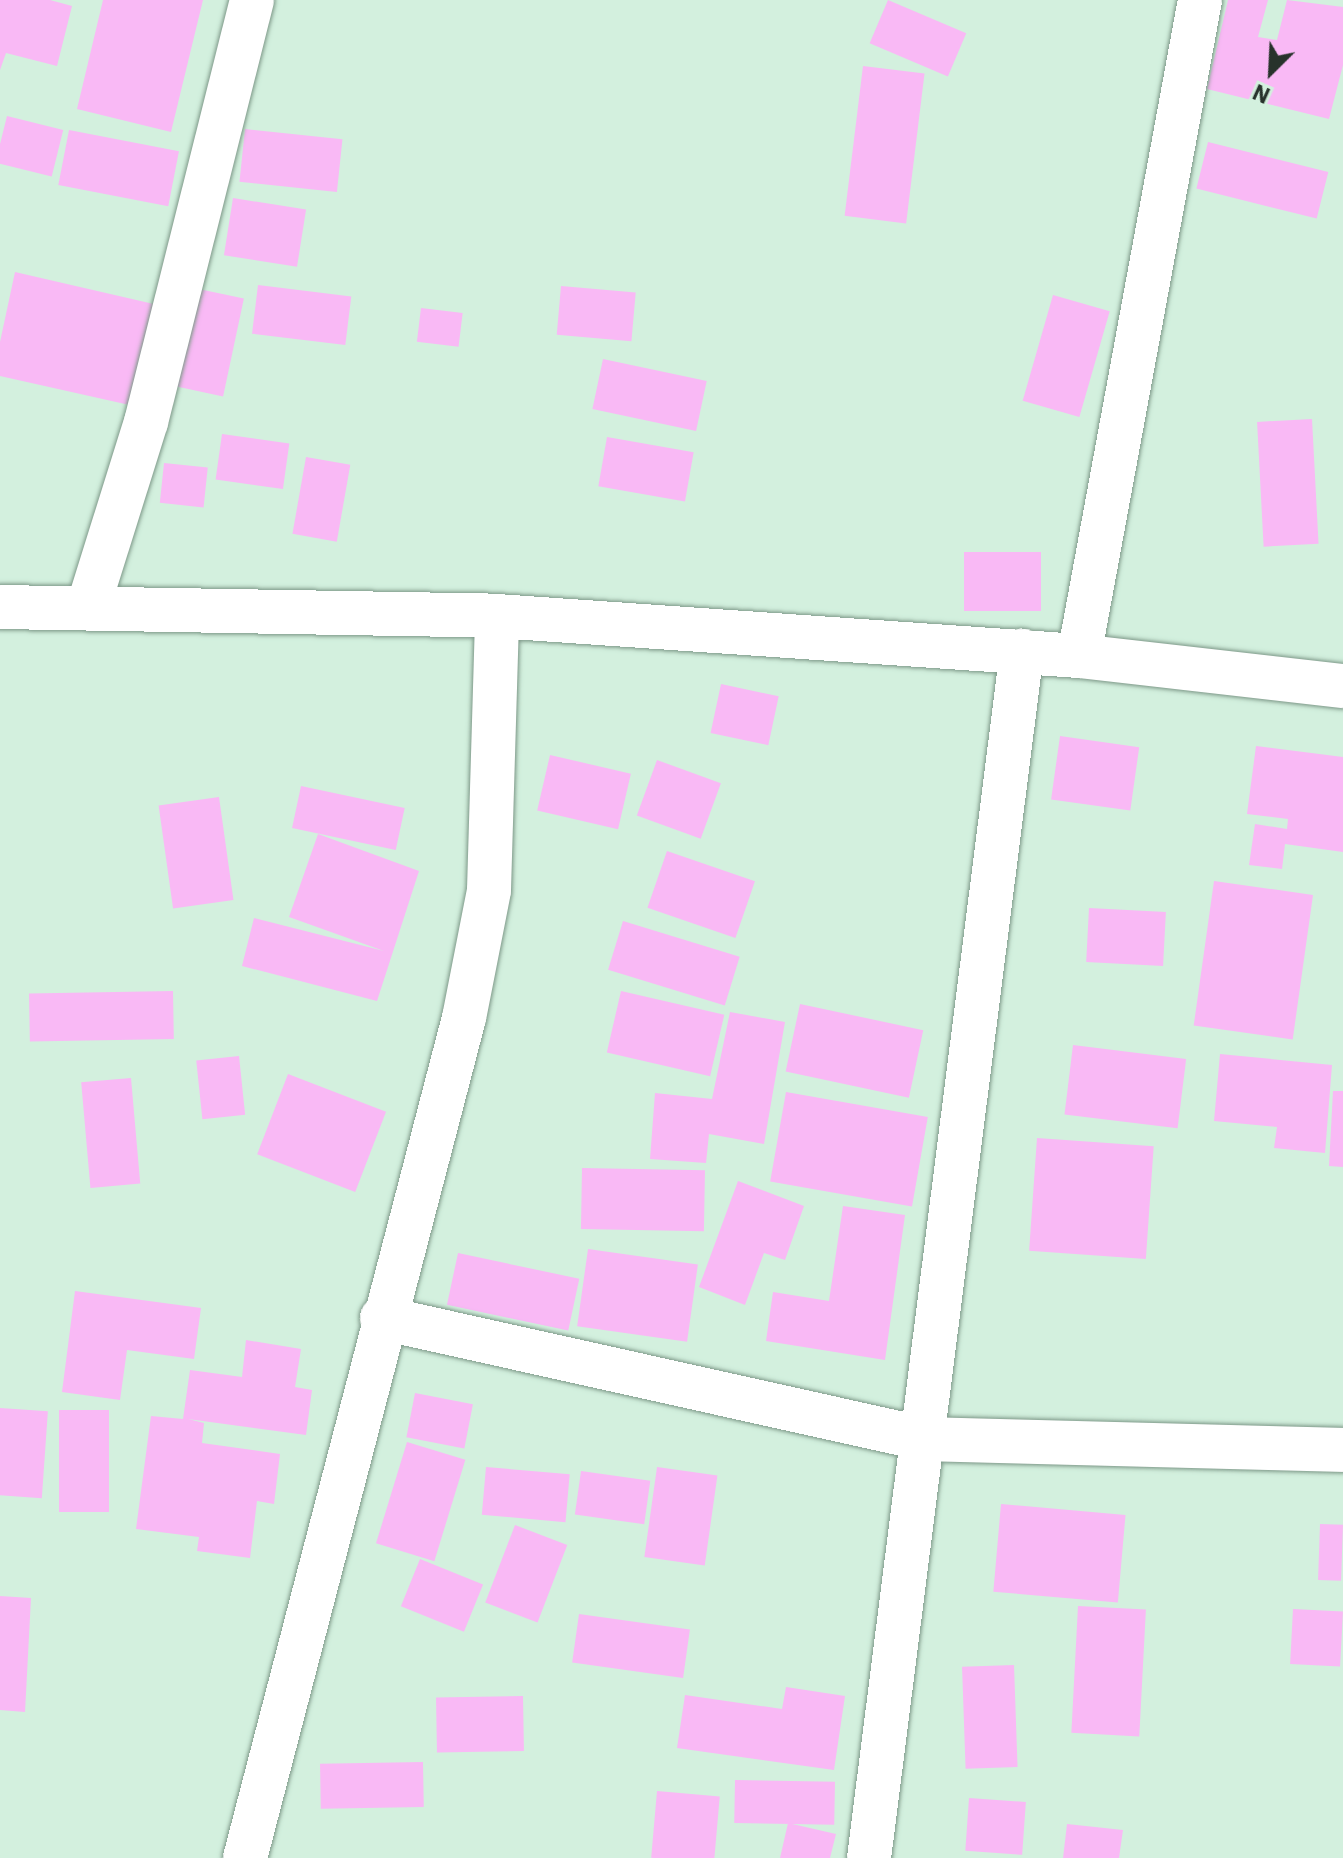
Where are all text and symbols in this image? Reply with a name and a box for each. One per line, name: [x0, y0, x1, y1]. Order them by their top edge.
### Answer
north arrow: [1231, 32, 1311, 112]
text: N: [1248, 78, 1274, 111]

